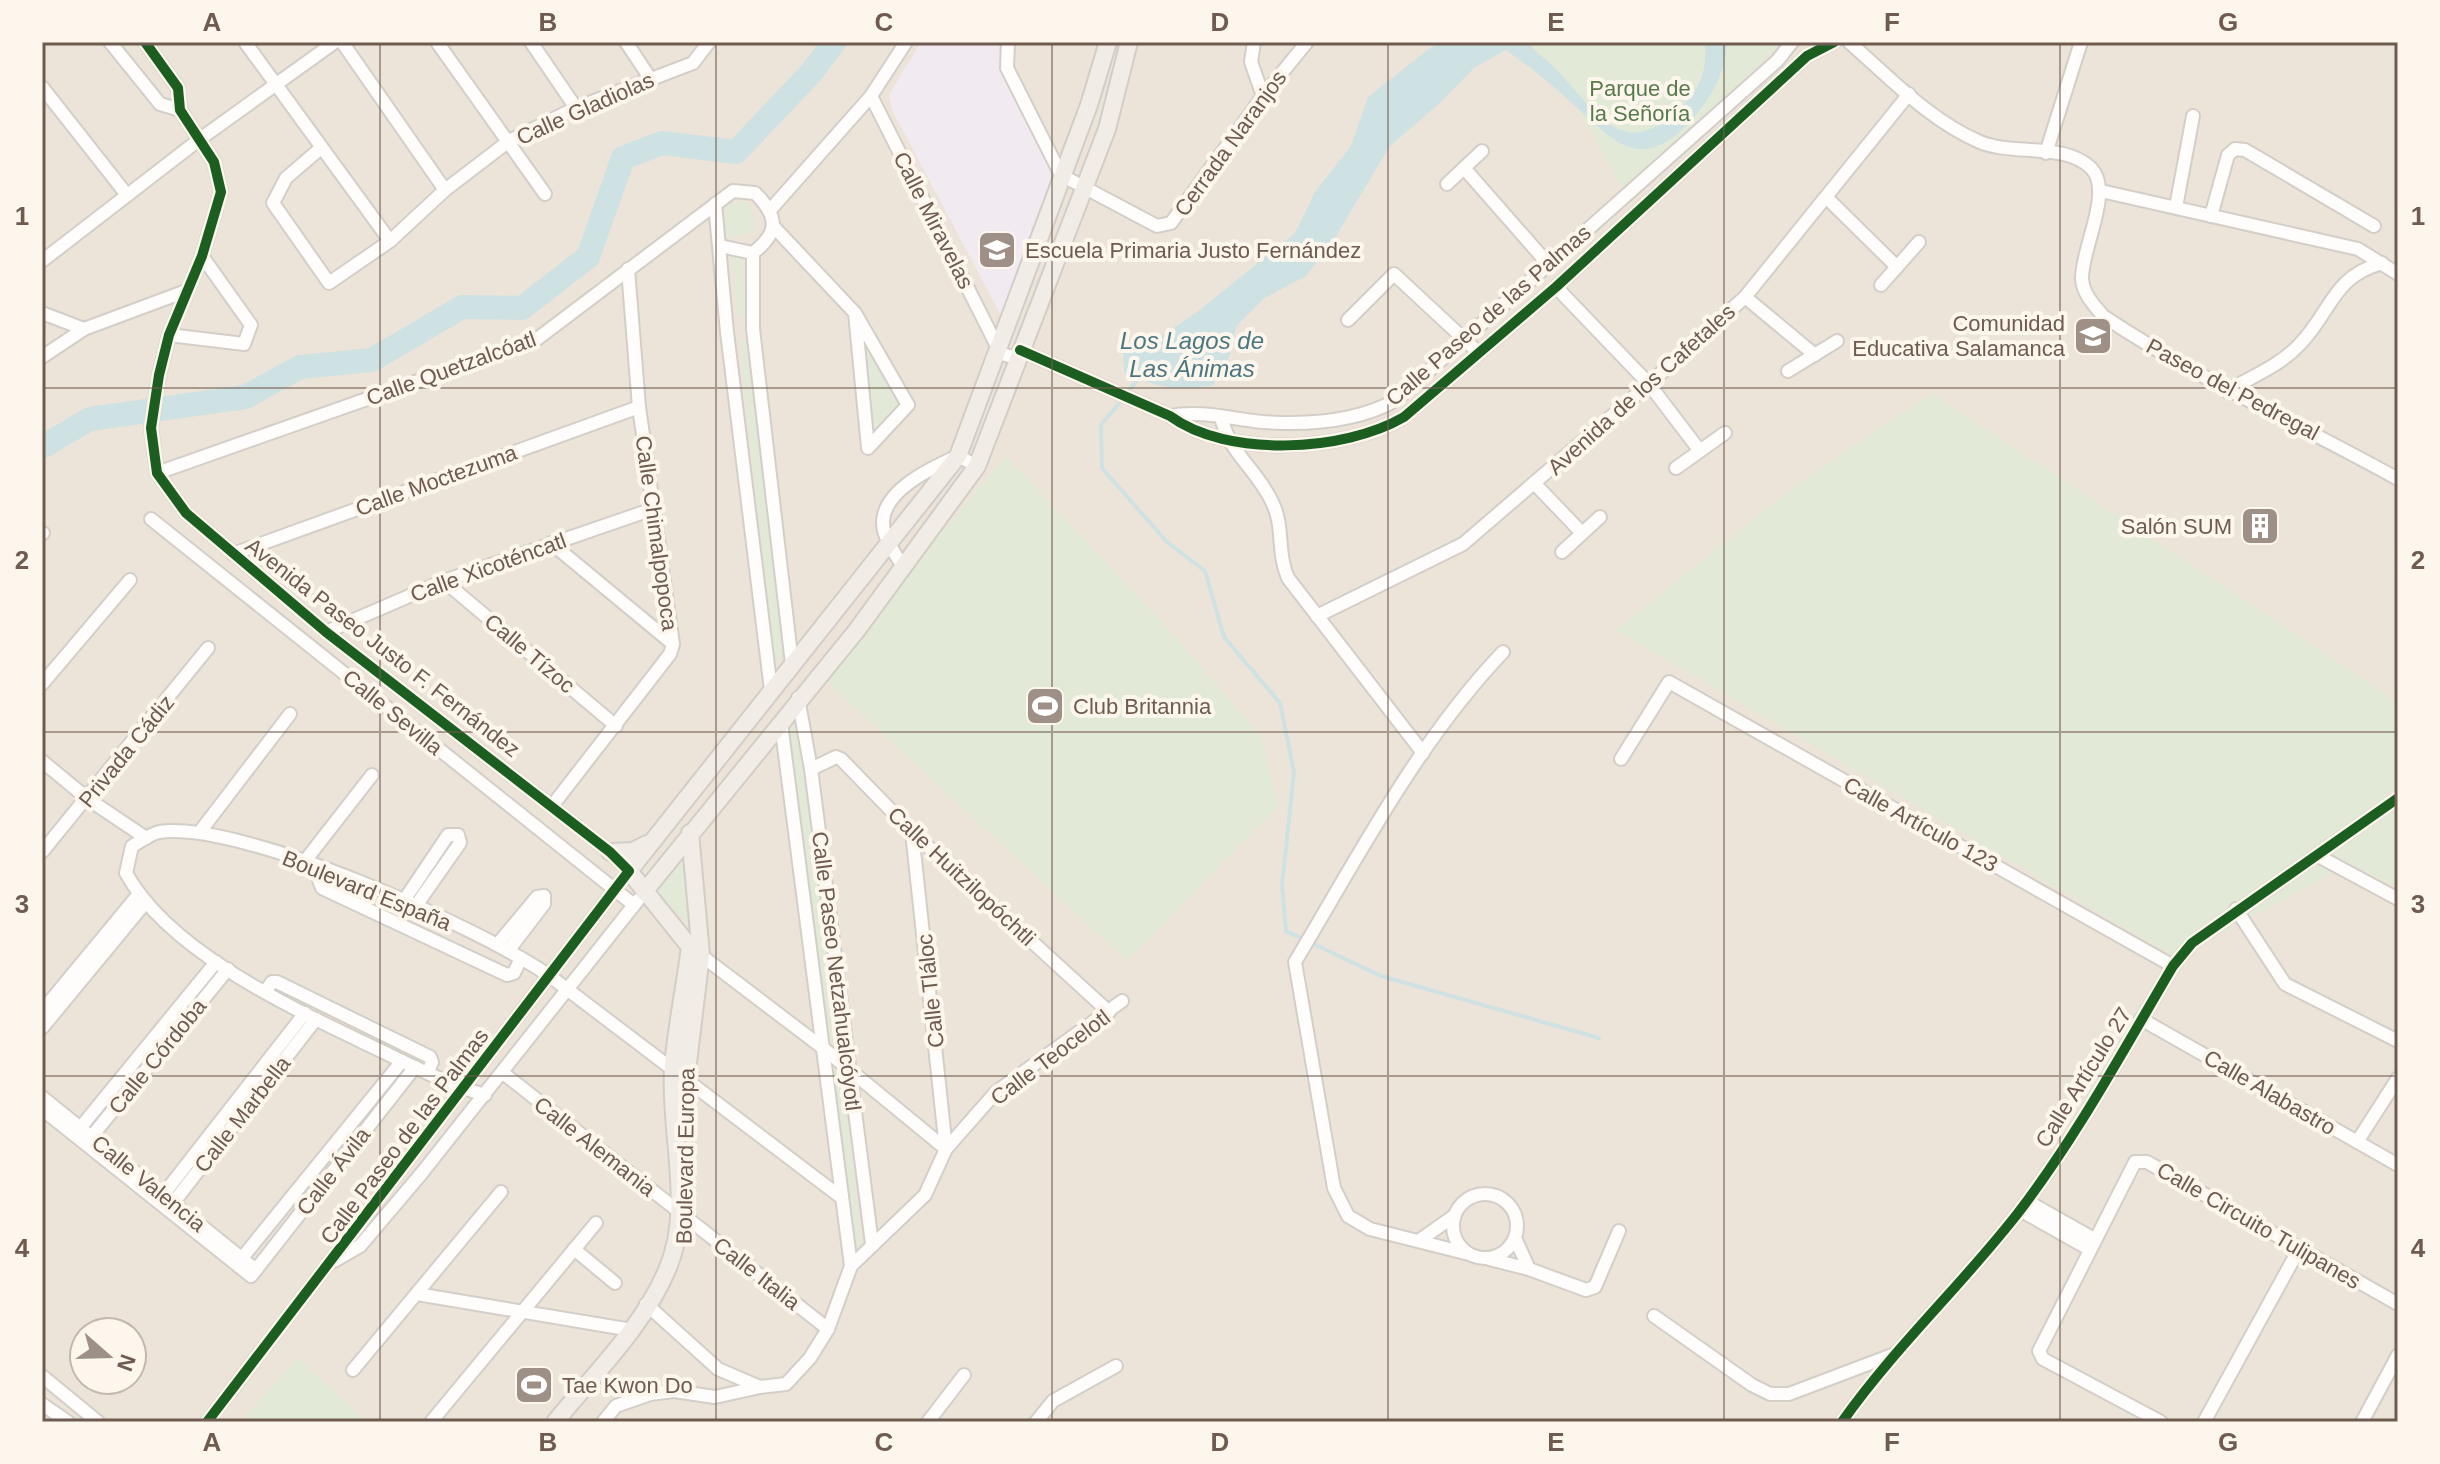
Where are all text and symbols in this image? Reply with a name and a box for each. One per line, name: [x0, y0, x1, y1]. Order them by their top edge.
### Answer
text: A: [203, 7, 222, 37]
text: B: [539, 7, 557, 37]
text: C: [875, 7, 894, 37]
text: D: [1211, 7, 1229, 37]
text: E: [1547, 7, 1565, 37]
text: F: [1884, 7, 1900, 37]
text: G: [2218, 7, 2238, 37]
street label: Cerrada Naranjos: [1169, 66, 1292, 221]
street label: Calle Gladiolas: [513, 67, 658, 150]
park label: Parque de la Señoría: [1589, 76, 1691, 126]
street label: Calle Miravelas: [888, 148, 979, 293]
text: 1: [15, 201, 29, 231]
text: 1: [2411, 201, 2425, 231]
street label: Calle Paseo de las Palmas: [1381, 220, 1596, 411]
school or university icon: Escuela Primaria Justo Fernández: [976, 229, 1018, 271]
place label: Escuela Primaria Justo Fernández: [1025, 238, 1361, 263]
street label: Avenida de los Cafetales: [1543, 299, 1740, 480]
place label: Comunidad Educativa Salamanca: [1852, 311, 2066, 361]
school or university icon: Comunidad Educativa Salamanca: [2072, 315, 2114, 357]
street label: Calle Quetzalcóatl: [363, 326, 539, 411]
water label: Los Lagos de Las Ánimas: [1120, 327, 1264, 382]
street label: Paseo del Pedregal: [2142, 333, 2323, 446]
street label: Calle Chimalpopoca: [630, 434, 683, 633]
street label: Calle Moctezuma: [352, 439, 521, 521]
building icon: Salón SUM: [2239, 505, 2281, 547]
place label: Salón SUM: [2121, 514, 2232, 539]
street label: Calle Xicoténcatl: [407, 528, 569, 607]
street label: Avenida Paseo Justo F. Fernández: [241, 533, 525, 762]
text: 2: [15, 545, 29, 575]
text: 2: [2411, 545, 2425, 575]
street label: Calle Tízoc: [480, 609, 580, 698]
street label: Calle Sevilla: [338, 665, 448, 761]
sports icon: Club Britannia: [1024, 685, 1066, 727]
street label: Privada Cádiz: [74, 690, 179, 812]
place label: Club Britannia: [1073, 694, 1212, 719]
street label: Calle Artículo 123: [1839, 772, 2002, 877]
street label: Calle Huitzilopóchtli: [883, 802, 1040, 951]
street label: Calle Paseo Netzahualcóyotl: [807, 830, 866, 1112]
street label: Boulevard España: [279, 845, 456, 936]
text: 3: [15, 889, 29, 919]
text: 3: [2411, 889, 2425, 919]
street label: Calle Tláloc: [912, 933, 949, 1049]
street label: Calle Córdoba: [103, 993, 212, 1119]
street label: Calle Artículo 27: [2030, 1003, 2136, 1152]
street label: Calle Teocelotl: [986, 1004, 1115, 1110]
street label: Calle Paseo de las Palmas: [315, 1024, 493, 1249]
street label: Calle Alabastro: [2199, 1045, 2340, 1140]
street label: Calle Marbella: [189, 1051, 296, 1177]
street label: Boulevard Europa: [671, 1067, 700, 1244]
street label: Calle Alemania: [529, 1091, 661, 1202]
street label: Calle Ávila: [292, 1122, 376, 1220]
street label: Calle Valencia: [87, 1130, 211, 1237]
street label: Calle Circuito Tulipanes: [2152, 1157, 2365, 1294]
street label: Calle Italia: [709, 1232, 805, 1315]
text: 4: [15, 1233, 30, 1263]
text: 4: [2411, 1233, 2426, 1263]
north arrow: [68, 1316, 148, 1396]
text: N: [112, 1351, 141, 1374]
sports icon: Tae Kwon Do: [513, 1364, 555, 1406]
place label: Tae Kwon Do: [562, 1373, 693, 1398]
text: A: [203, 1427, 222, 1457]
text: B: [539, 1427, 557, 1457]
text: C: [875, 1427, 894, 1457]
text: D: [1211, 1427, 1229, 1457]
text: E: [1547, 1427, 1565, 1457]
text: F: [1884, 1427, 1900, 1457]
text: G: [2218, 1427, 2238, 1457]

